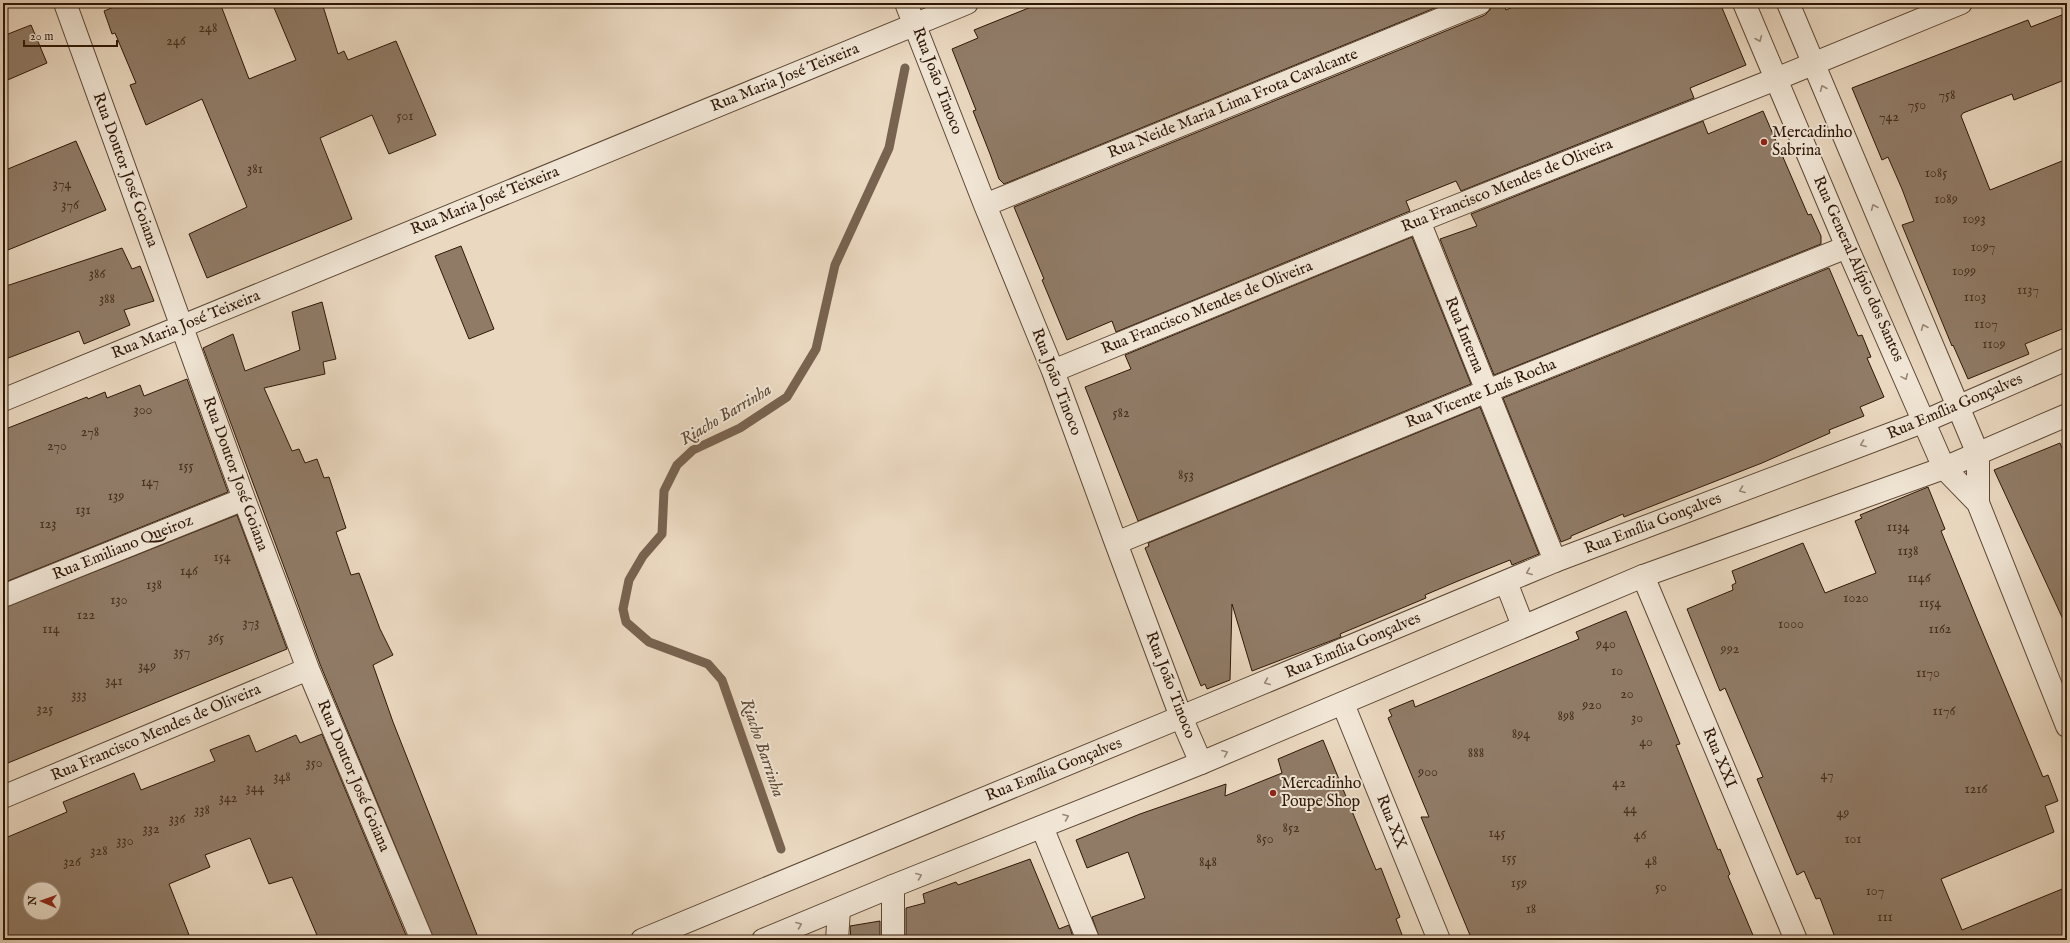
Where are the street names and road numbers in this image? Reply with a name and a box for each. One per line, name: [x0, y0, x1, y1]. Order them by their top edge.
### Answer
street label: Rua João Tinoco: [907, 25, 967, 138]
street label: Rua Maria José Teixeira: [708, 39, 862, 117]
street label: Rua Neide Maria Lima Frota Cavalcante: [1105, 45, 1361, 163]
street label: Rua Doutor José Goiana: [88, 90, 162, 250]
street label: Rua Francisco Mendes de Oliveira: [1398, 134, 1616, 238]
street label: Rua Maria José Teixeira: [408, 162, 562, 240]
street label: Rua General Alípio dos Santos: [1808, 173, 1908, 365]
street label: Rua Francisco Mendes de Oliveira: [1098, 256, 1316, 360]
street label: Rua Maria José Teixeira: [109, 286, 263, 364]
street label: Rua Interna: [1440, 294, 1488, 376]
street label: Rua João Tinoco: [1026, 326, 1086, 439]
street label: Rua Vicente Luís Rocha: [1403, 355, 1559, 433]
street label: Rua Emília Gonçalves: [1884, 369, 2026, 445]
street label: Rua Doutor José Goiana: [198, 394, 272, 554]
street label: Rua Emília Gonçalves: [1582, 488, 1725, 559]
street label: Rua Emiliano Queiroz: [50, 511, 196, 585]
street label: Rua Emília Gonçalves: [1282, 608, 1424, 684]
street label: Rua João Tinoco: [1140, 629, 1200, 742]
street label: Rua Francisco Mendes de Oliveira: [48, 680, 264, 786]
street label: Rua Doutor José Goiana: [312, 697, 394, 855]
street label: Rua XXI: [1697, 725, 1741, 791]
street label: Rua Emília Gonçalves: [983, 733, 1125, 806]
street label: Rua XX: [1371, 792, 1411, 852]

